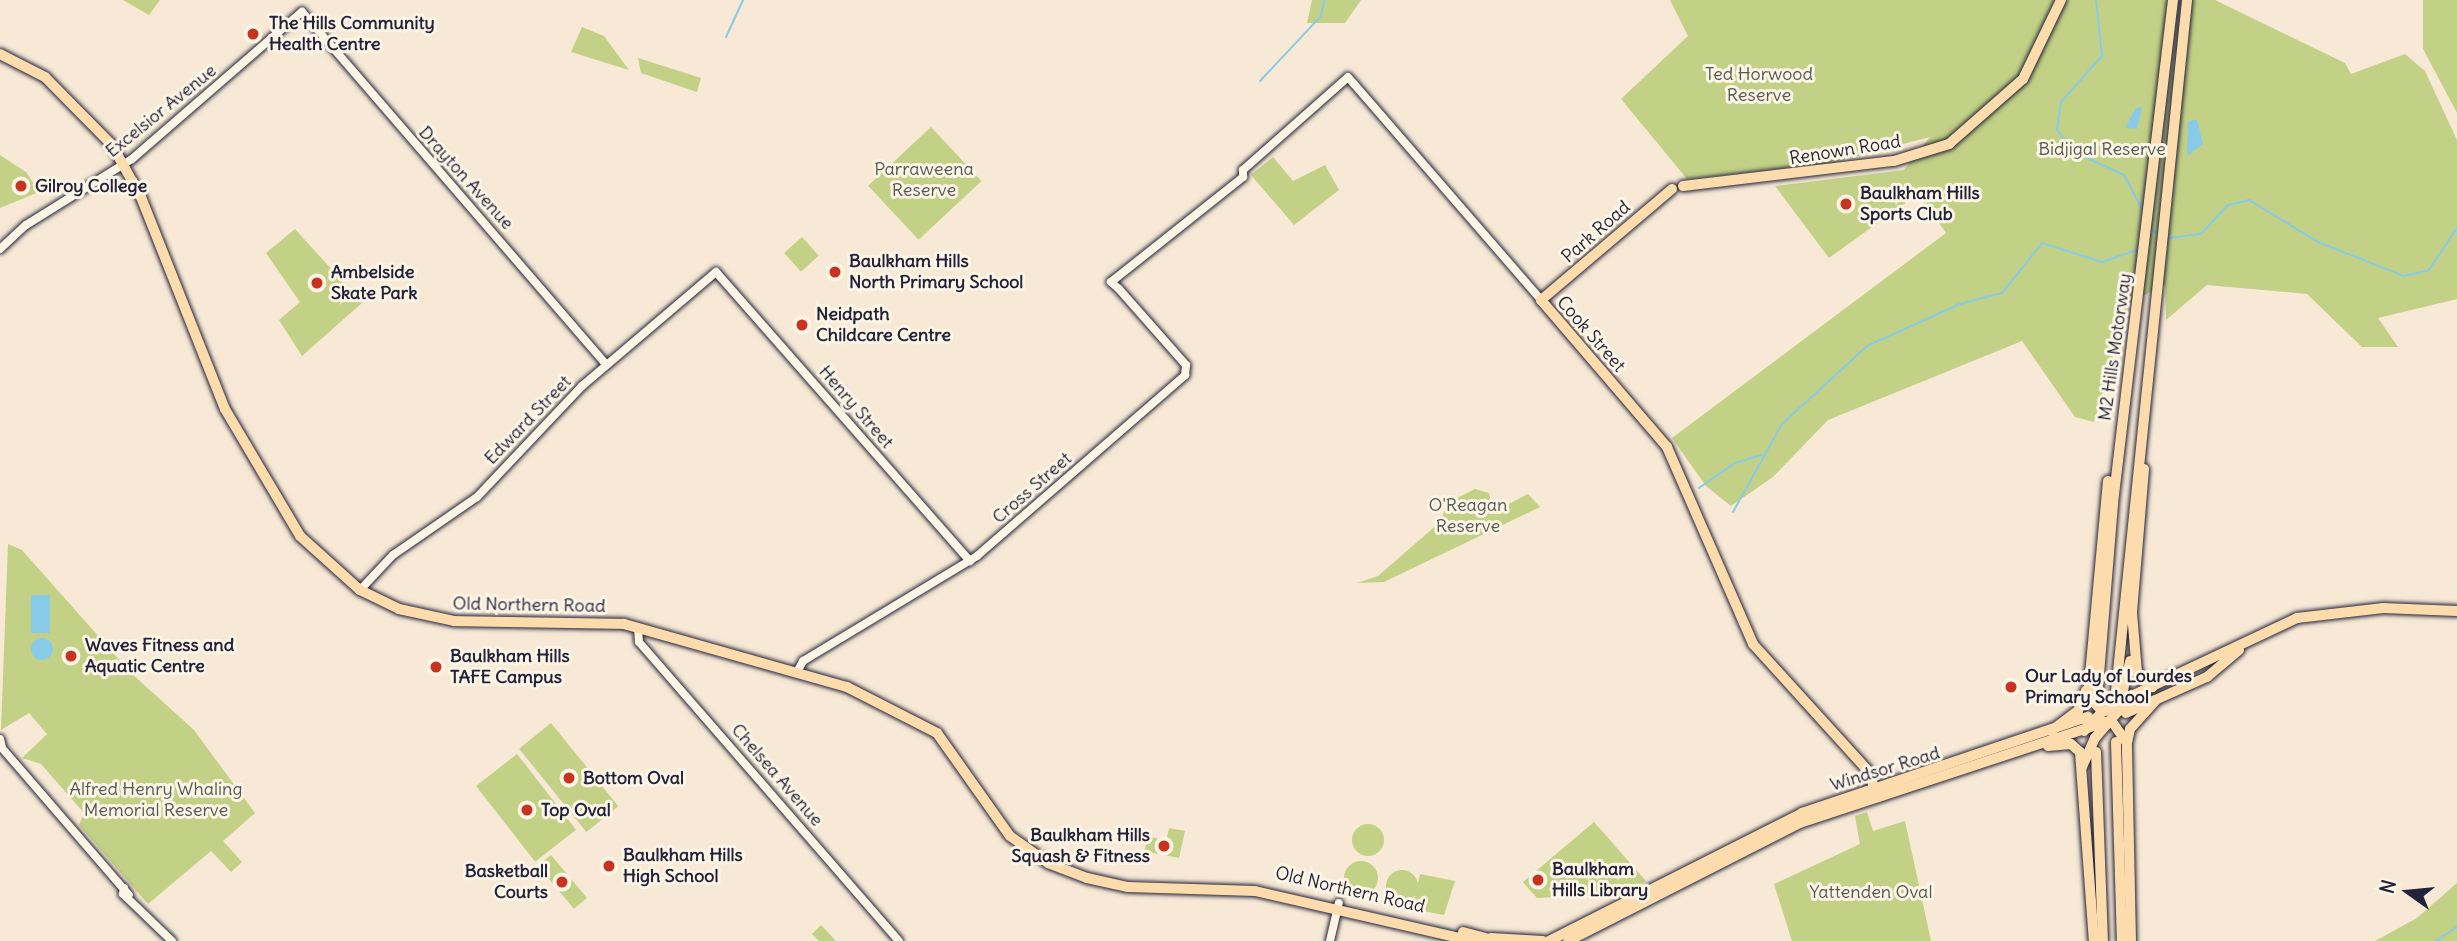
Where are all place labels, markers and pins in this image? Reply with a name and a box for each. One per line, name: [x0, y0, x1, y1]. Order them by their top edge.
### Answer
place label: The Hills Community Health Centre: [269, 13, 435, 56]
marker: The Hills Community Health Centre: [243, 24, 263, 44]
place label: Gilroy College: [35, 175, 147, 197]
marker: Gilroy College: [13, 178, 29, 194]
place label: Baulkham Hills Sports Club: [1860, 183, 1980, 226]
marker: Baulkham Hills Sports Club: [1838, 196, 1854, 212]
place label: Baulkham Hills North Primary School: [849, 251, 1023, 294]
place label: Ambelside Skate Park: [331, 262, 417, 304]
marker: Baulkham Hills North Primary School: [827, 264, 843, 280]
marker: Ambelside Skate Park: [309, 275, 325, 291]
place label: Neidpath Childcare Centre: [816, 304, 951, 346]
marker: Neidpath Childcare Centre: [794, 317, 810, 333]
place label: Waves Fitness and Aquatic Centre: [85, 635, 234, 678]
place label: Baulkham Hills TAFE Campus: [450, 646, 570, 688]
marker: Waves Fitness and Aquatic Centre: [63, 648, 79, 664]
marker: Baulkham Hills TAFE Campus: [428, 659, 444, 675]
place label: Our Lady of Lourdes Primary School: [2025, 666, 2192, 708]
marker: Our Lady of Lourdes Primary School: [2003, 679, 2019, 695]
place label: Bottom Oval: [583, 767, 684, 789]
marker: Bottom Oval: [561, 770, 577, 786]
place label: Top Oval: [541, 799, 611, 821]
marker: Top Oval: [519, 802, 535, 818]
place label: Baulkham Hills Squash & Fitness: [1012, 825, 1150, 868]
marker: Baulkham Hills Squash & Fitness: [1156, 838, 1172, 854]
place label: Baulkham Hills High School: [623, 845, 743, 888]
marker: Baulkham Hills High School: [601, 858, 617, 874]
place label: Baulkham Hills Library: [1552, 859, 1648, 902]
place label: Basketball Courts: [465, 861, 548, 903]
marker: Baulkham Hills Library: [1530, 872, 1546, 888]
marker: Basketball Courts: [554, 874, 570, 890]

